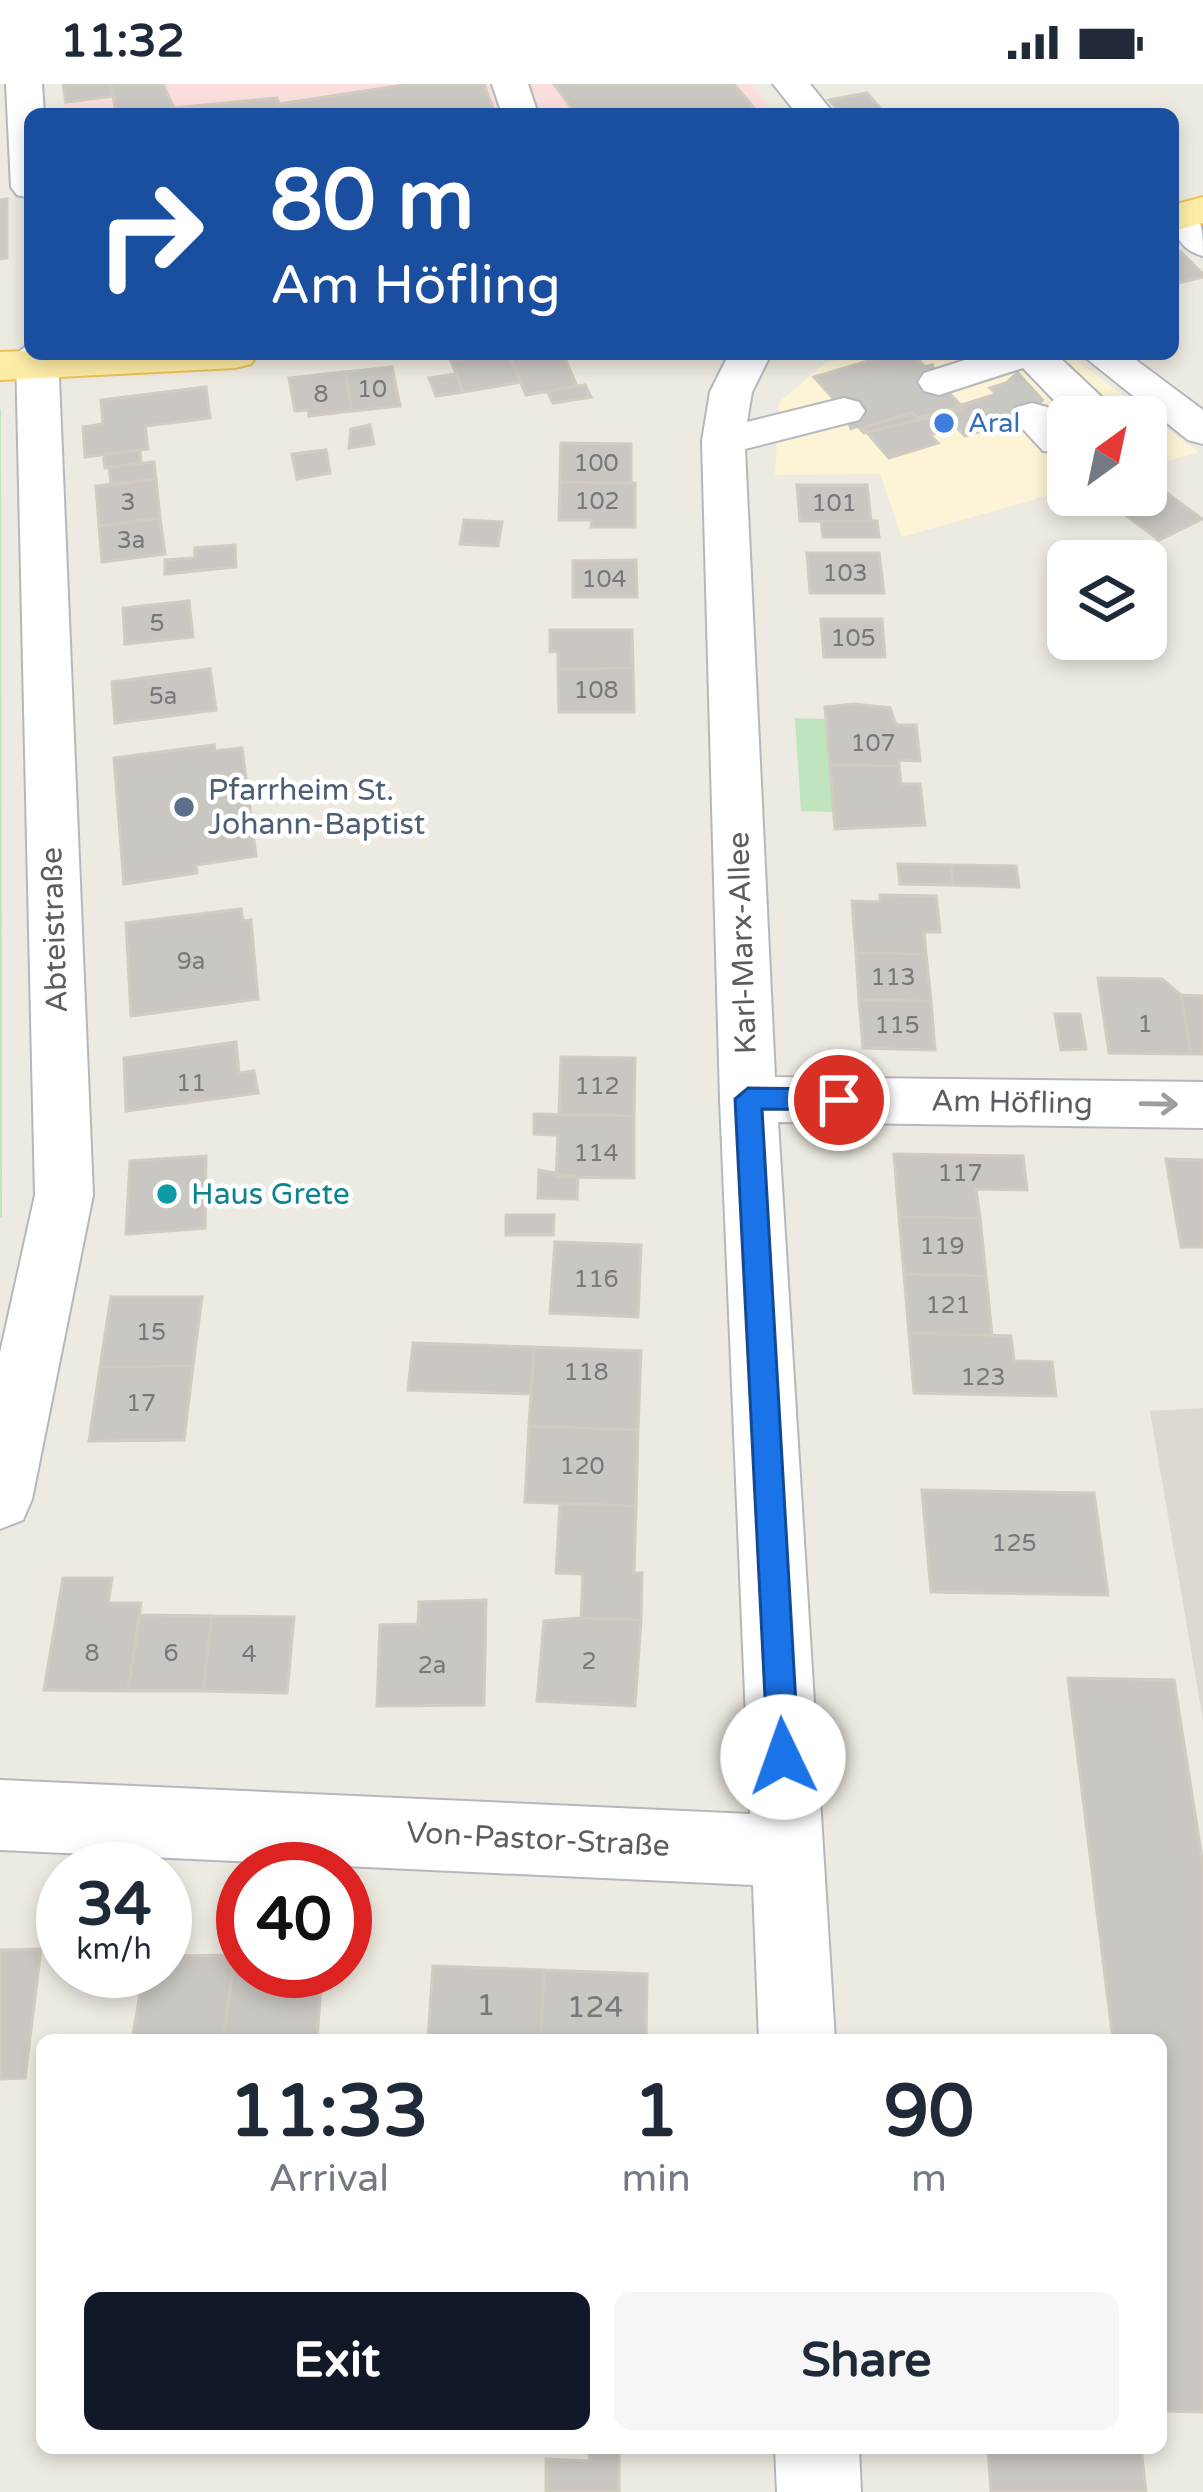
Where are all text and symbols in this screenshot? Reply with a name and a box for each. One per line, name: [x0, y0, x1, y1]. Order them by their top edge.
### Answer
text: 11:32: [60, 15, 185, 69]
text: 80 m: [270, 151, 474, 252]
icon: right: [72, 156, 228, 312]
text: Am Höfling: [270, 253, 561, 318]
house number: 10: [357, 375, 387, 404]
house number: 8: [313, 380, 329, 409]
north arrow: [1047, 396, 1167, 516]
map controls: [1047, 396, 1167, 660]
place label: Aral: [968, 407, 1020, 440]
marker: Aral: [931, 410, 957, 436]
house number: 100: [573, 449, 619, 478]
house number: 102: [574, 487, 620, 516]
house number: 3: [120, 488, 136, 517]
house number: 101: [811, 489, 857, 518]
house number: 3a: [117, 526, 145, 555]
button: layers: [1047, 540, 1167, 660]
house number: 103: [822, 559, 868, 588]
house number: 104: [581, 565, 627, 594]
house number: 5: [149, 609, 165, 638]
house number: 105: [830, 624, 876, 653]
house number: 108: [573, 676, 619, 705]
house number: 5a: [149, 682, 177, 711]
house number: 107: [850, 729, 896, 758]
place label: Pfarrheim St. Johann-Baptist: [208, 772, 425, 843]
marker: Pfarrheim St. Johann-Baptist: [171, 794, 197, 820]
street label: Karl-Marx-Allee: [720, 831, 765, 1055]
street label: Abteistraße: [33, 846, 76, 1014]
house number: 9a: [177, 947, 205, 976]
house number: 113: [870, 963, 916, 992]
house number: 1: [1137, 1010, 1153, 1039]
house number: 115: [874, 1011, 920, 1040]
pin: [788, 1049, 890, 1151]
icon: arrive: [806, 1067, 872, 1133]
house number: 11: [176, 1069, 206, 1098]
house number: 112: [574, 1072, 620, 1101]
street label: Am Höfling: [931, 1083, 1093, 1122]
one-way arrow: [1139, 1093, 1178, 1116]
house number: 114: [573, 1139, 619, 1168]
house number: 117: [937, 1159, 983, 1188]
place label: Haus Grete: [191, 1176, 350, 1213]
marker: Haus Grete: [154, 1181, 180, 1207]
house number: 119: [919, 1232, 965, 1261]
house number: 116: [573, 1265, 619, 1294]
house number: 121: [925, 1291, 971, 1320]
house number: 15: [136, 1318, 166, 1347]
house number: 118: [563, 1358, 609, 1387]
house number: 123: [960, 1363, 1006, 1392]
house number: 17: [126, 1389, 156, 1418]
house number: 120: [559, 1452, 605, 1481]
house number: 125: [991, 1529, 1037, 1558]
house number: 8: [84, 1639, 100, 1668]
house number: 6: [163, 1639, 179, 1668]
house number: 4: [241, 1640, 257, 1669]
house number: 2: [581, 1647, 597, 1676]
house number: 2a: [418, 1651, 446, 1680]
position arrow: [720, 1694, 846, 1820]
street label: Von-Pastor-Straße: [405, 1814, 671, 1865]
speed limit sign: 40: [216, 1842, 372, 1998]
text: 34: [76, 1869, 152, 1941]
text: km/h: [76, 1931, 152, 1968]
house number: 1: [477, 1987, 495, 2024]
house number: 124: [567, 1989, 623, 2026]
text: 11:33: [229, 2069, 429, 2156]
text: 1: [633, 2069, 679, 2156]
text: 90: [884, 2069, 974, 2156]
text: Arrival: [268, 2155, 389, 2202]
text: min: [621, 2155, 691, 2202]
text: m: [911, 2155, 947, 2202]
button: Exit: [84, 2292, 590, 2430]
button: Share: [614, 2292, 1119, 2430]

